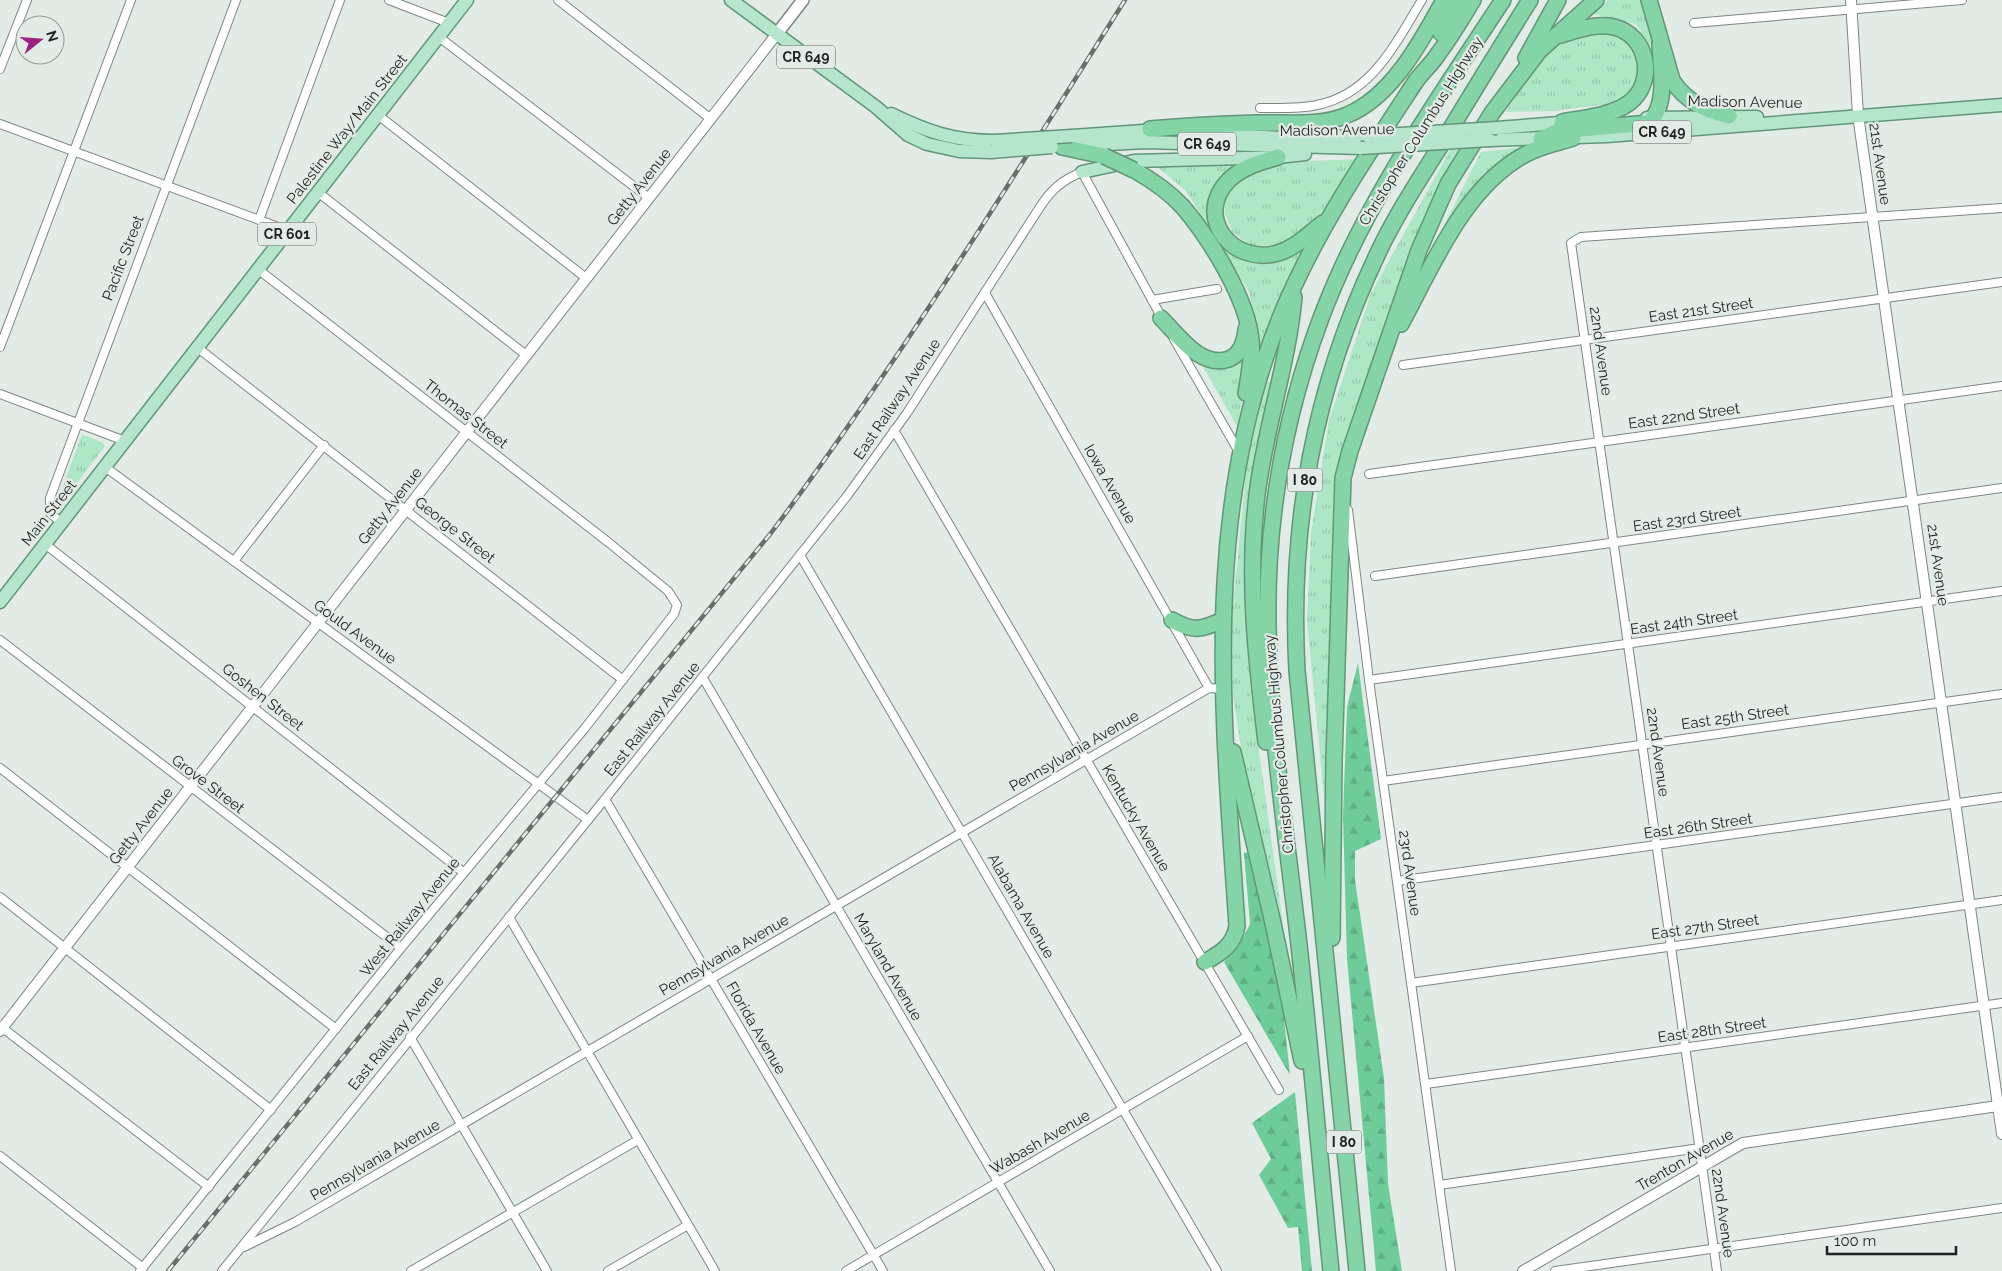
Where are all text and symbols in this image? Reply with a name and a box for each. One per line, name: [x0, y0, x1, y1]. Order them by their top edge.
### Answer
north arrow: [15, 15, 65, 65]
text: N: [43, 29, 62, 44]
street label: Christopher Columbus Highway: [1355, 33, 1487, 229]
road number: CR 649: [777, 46, 835, 68]
street label: Palestine Way/Main Street: [283, 51, 411, 207]
street label: Madison Avenue: [1687, 92, 1803, 112]
street label: Madison Avenue: [1279, 120, 1395, 140]
road number: CR 649: [1633, 120, 1691, 144]
street label: 21st Avenue: [1865, 122, 1895, 206]
road number: CR 649: [1178, 132, 1236, 156]
street label: Getty Avenue: [603, 145, 675, 229]
street label: Pacific Street: [98, 213, 148, 303]
road number: CR 601: [258, 222, 316, 245]
street label: East 21st Street: [1648, 294, 1754, 326]
street label: 22nd Avenue: [1586, 305, 1616, 397]
street label: East Railway Avenue: [850, 335, 944, 463]
street label: Thomas Street: [420, 376, 512, 452]
street label: East 22nd Street: [1627, 399, 1741, 433]
street label: Iowa Avenue: [1080, 441, 1140, 527]
street label: Getty Avenue: [354, 464, 426, 548]
road number: I 80: [1288, 468, 1322, 492]
street label: Main Street: [18, 476, 80, 550]
street label: George Street: [411, 493, 499, 567]
street label: East 23rd Street: [1632, 503, 1742, 535]
street label: 21st Avenue: [1923, 523, 1953, 607]
street label: Gould Avenue: [310, 596, 400, 668]
street label: East 24th Street: [1629, 606, 1739, 638]
street label: Christopher Columbus Highway: [1260, 634, 1298, 854]
street label: East Railway Avenue: [600, 658, 704, 780]
street label: Goshen Street: [219, 660, 307, 734]
street label: East 25th Street: [1680, 701, 1790, 733]
street label: Pennsylvania Avenue: [1006, 706, 1142, 795]
street label: 22nd Avenue: [1643, 706, 1673, 798]
street label: Grove Street: [168, 751, 248, 817]
street label: Kentucky Avenue: [1098, 761, 1174, 875]
street label: Getty Avenue: [105, 784, 177, 868]
street label: East 26th Street: [1643, 809, 1753, 843]
street label: 23rd Avenue: [1395, 829, 1425, 917]
street label: Alabama Avenue: [984, 850, 1058, 962]
street label: West Railway Avenue: [356, 854, 464, 980]
street label: Pennsylvania Avenue: [656, 910, 792, 999]
street label: Maryland Avenue: [850, 910, 926, 1024]
street label: East 27th Street: [1650, 911, 1760, 943]
street label: East Railway Avenue: [344, 972, 448, 1094]
street label: Florida Avenue: [722, 979, 790, 1078]
street label: East 28th Street: [1657, 1013, 1767, 1047]
street label: Wabash Avenue: [987, 1106, 1093, 1178]
street label: Pennsylvania Avenue: [307, 1115, 443, 1204]
street label: Trenton Avenue: [1633, 1125, 1737, 1195]
road number: I 80: [1326, 1130, 1362, 1154]
street label: 22nd Avenue: [1708, 1167, 1738, 1259]
scale bar: [1827, 1224, 1956, 1256]
text: 100 m: [1834, 1232, 1876, 1250]

